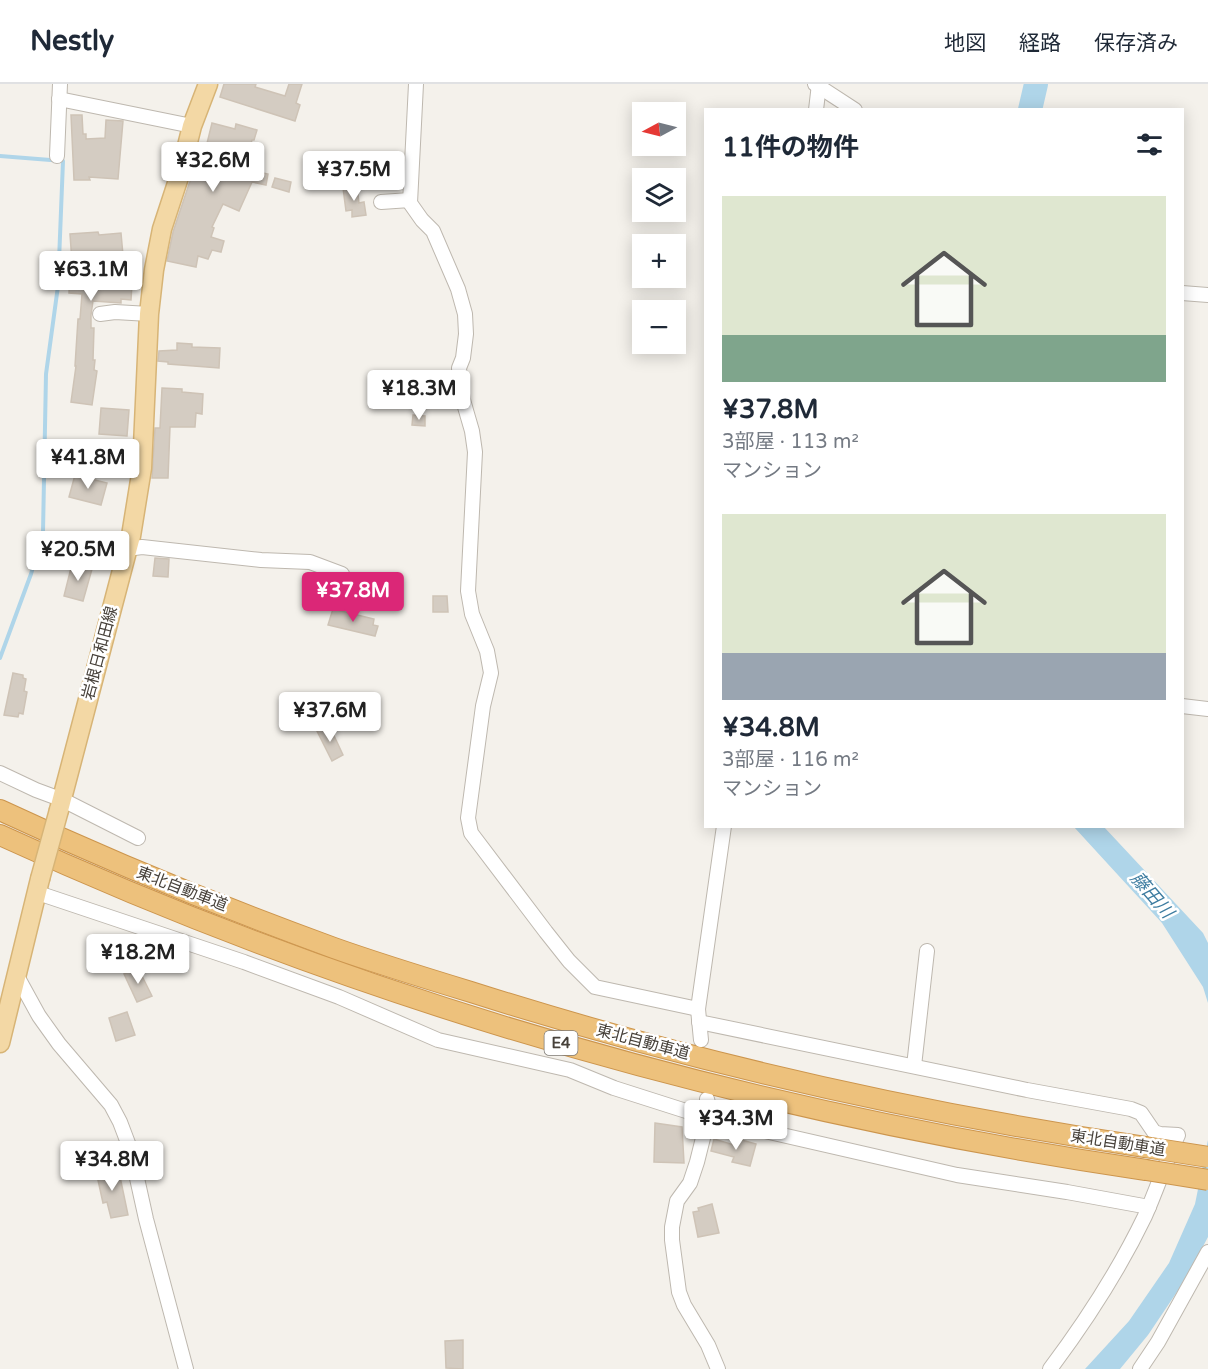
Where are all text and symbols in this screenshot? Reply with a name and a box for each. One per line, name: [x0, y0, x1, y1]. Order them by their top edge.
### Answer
text: Nestly: [30, 24, 114, 58]
text: 地図: [944, 31, 986, 56]
text: 経路: [1019, 31, 1061, 56]
text: 保存済み: [1094, 31, 1178, 56]
north arrow: [632, 102, 686, 156]
map controls: [632, 102, 686, 354]
icon: filters: [1133, 128, 1166, 161]
text: 11件の物件: [722, 132, 859, 163]
pin: ¥32.6M: [164, 142, 262, 193]
text: ¥32.6M: [175, 149, 251, 173]
pin: ¥37.5M: [305, 151, 403, 202]
text: ¥37.5M: [317, 158, 391, 182]
button: layers: [632, 168, 686, 222]
button: +: [632, 234, 686, 288]
icon: home: [890, 235, 998, 343]
pin: ¥63.1M: [42, 251, 140, 302]
text: ¥63.1M: [53, 258, 129, 282]
button: −: [632, 300, 686, 354]
pin: ¥18.3M: [370, 370, 468, 421]
text: ¥18.3M: [381, 377, 457, 401]
text: ¥37.8M: [722, 394, 819, 425]
text: 3部屋 · 113 m²: [722, 430, 859, 454]
pin: ¥41.8M: [39, 439, 137, 490]
text: ¥41.8M: [50, 446, 126, 470]
text: マンション: [722, 459, 822, 483]
pin: ¥20.5M: [29, 531, 127, 582]
text: ¥20.5M: [40, 538, 116, 562]
icon: home: [890, 553, 998, 661]
pin: ¥37.8M: [304, 572, 402, 623]
text: ¥37.8M: [316, 579, 390, 603]
street label: 岩根日和田線: [78, 604, 122, 702]
pin: ¥37.6M: [281, 692, 379, 743]
text: ¥37.6M: [293, 699, 367, 723]
text: ¥34.8M: [722, 712, 820, 743]
text: 3部屋 · 116 m²: [722, 748, 859, 772]
text: マンション: [722, 777, 822, 801]
street label: 東北自動車道: [134, 862, 230, 916]
water label: 藤田川: [1126, 867, 1179, 924]
pin: ¥18.2M: [89, 934, 187, 985]
text: ¥18.2M: [100, 941, 176, 965]
street label: 東北自動車道: [594, 1020, 692, 1064]
road number: E4: [544, 1031, 578, 1055]
pin: ¥34.3M: [687, 1100, 785, 1151]
text: ¥34.3M: [698, 1107, 774, 1131]
street label: 東北自動車道: [1069, 1126, 1167, 1160]
pin: ¥34.8M: [63, 1141, 161, 1192]
text: ¥34.8M: [74, 1148, 150, 1172]

